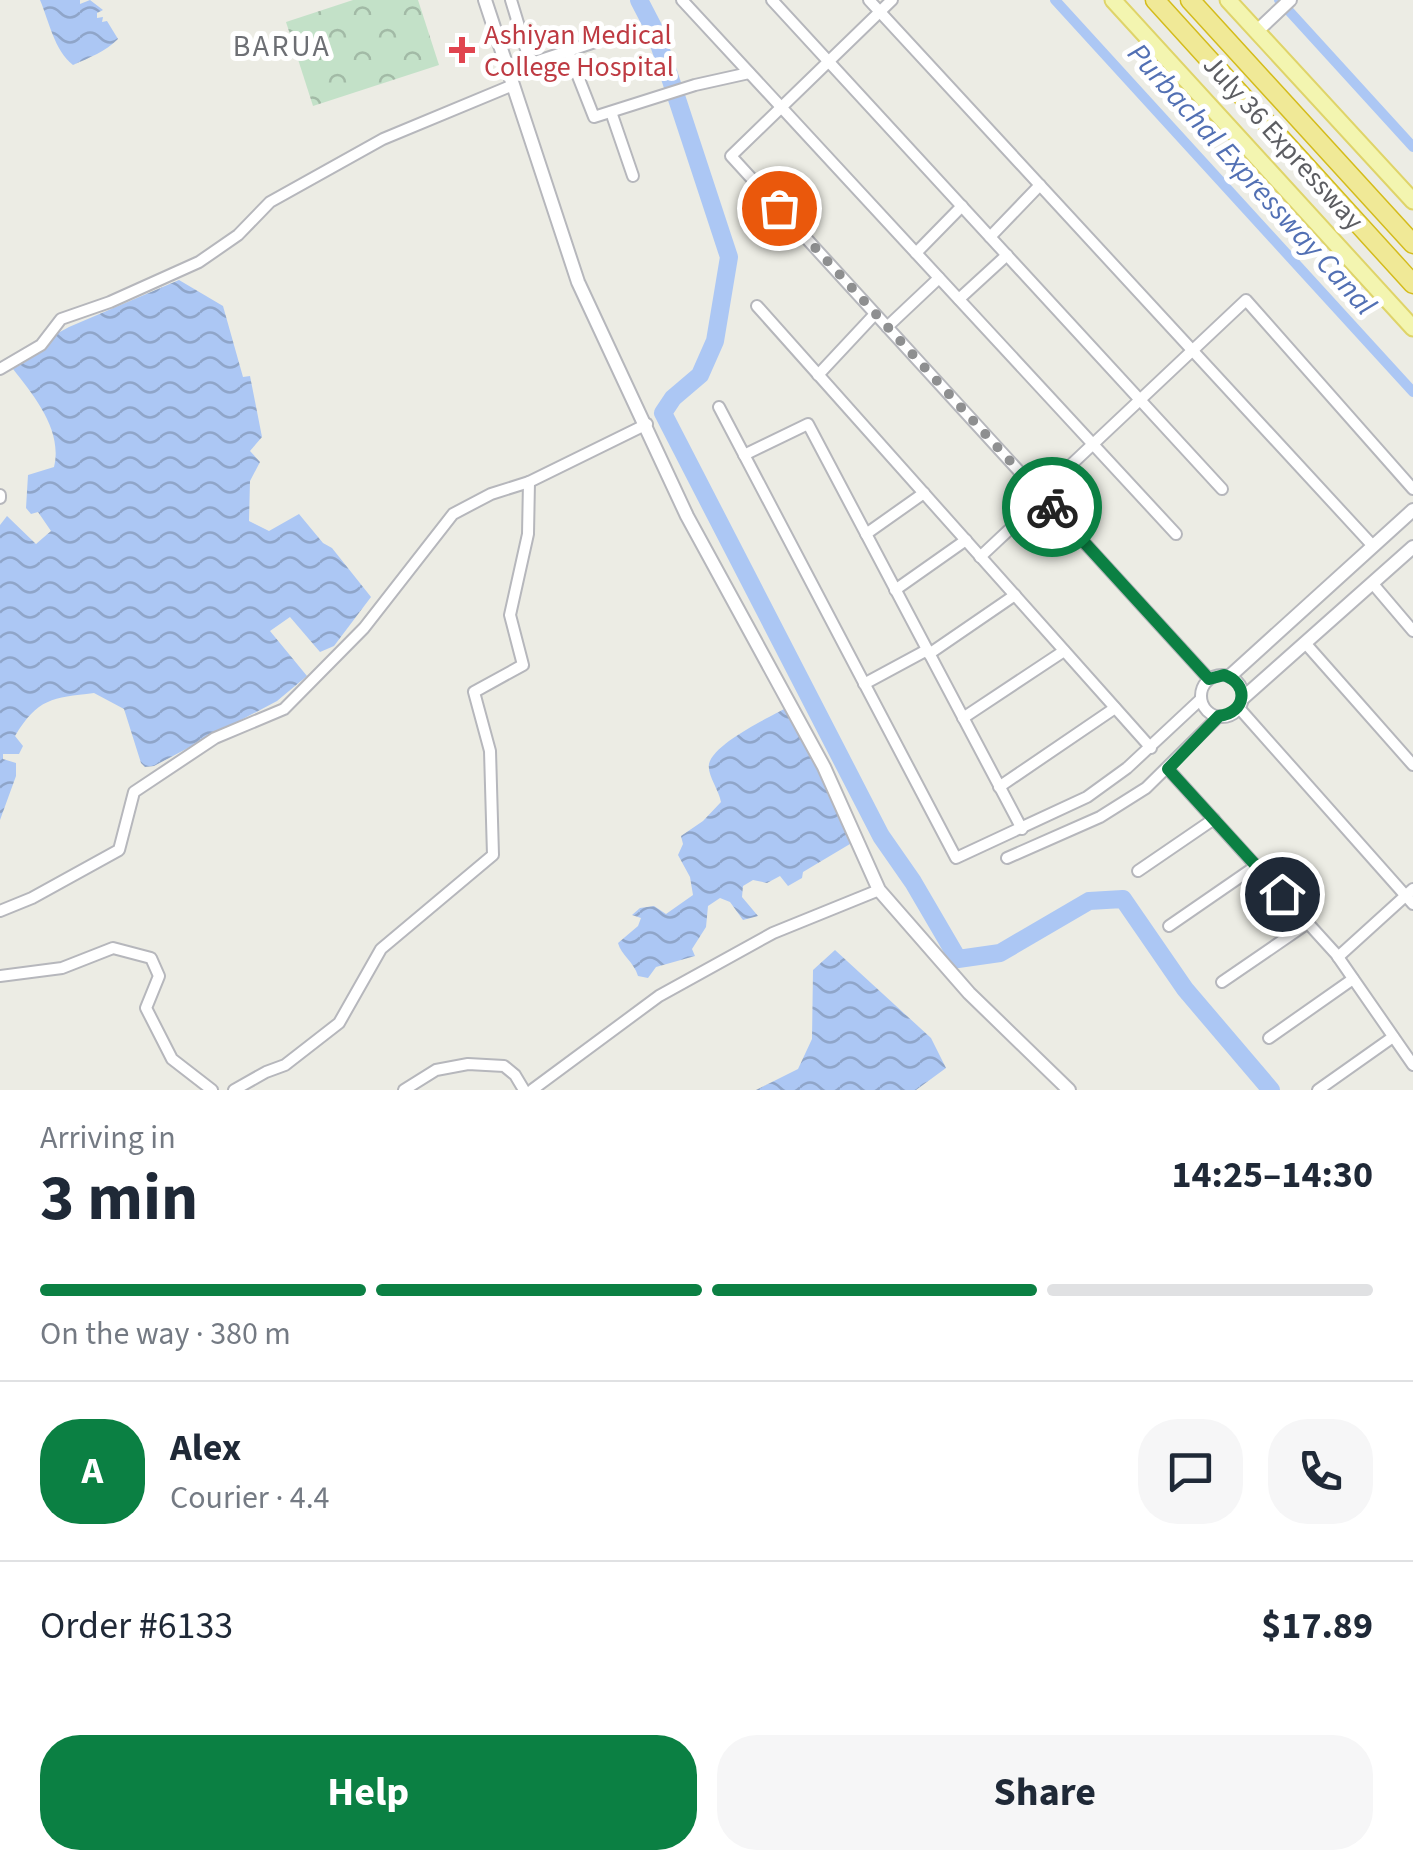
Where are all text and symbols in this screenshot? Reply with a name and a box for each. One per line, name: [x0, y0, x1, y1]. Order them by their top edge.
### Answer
place label: Ashiyan Medical College Hospital: [484, 15, 674, 87]
district label: BARUA: [233, 25, 331, 68]
water label: Purbachal Expressway Canal: [1117, 33, 1386, 326]
marker: Ashiyan Medical College Hospital: [449, 37, 475, 63]
street label: July 36 Expressway: [1194, 46, 1373, 239]
pin: [737, 166, 822, 251]
icon: bag: [752, 181, 807, 236]
courier: [1002, 457, 1102, 557]
icon: bike: [1025, 480, 1080, 535]
pin: [1240, 852, 1325, 937]
icon: home: [1255, 867, 1310, 922]
text: Arriving in: [40, 1115, 176, 1161]
text: 14:25–14:30: [1171, 1148, 1373, 1202]
text: 3 min: [40, 1152, 198, 1245]
text: On the way · 380 m: [40, 1311, 291, 1357]
button: chat: [1138, 1419, 1243, 1524]
button: phone: [1268, 1419, 1373, 1524]
text: Alex: [170, 1421, 241, 1475]
text: A: [82, 1444, 103, 1498]
text: Courier · 4.4: [170, 1475, 330, 1521]
text: Order #6133: [40, 1599, 233, 1653]
text: $17.89: [1261, 1599, 1373, 1653]
button: Help: [40, 1735, 697, 1850]
button: Share: [717, 1735, 1373, 1850]

